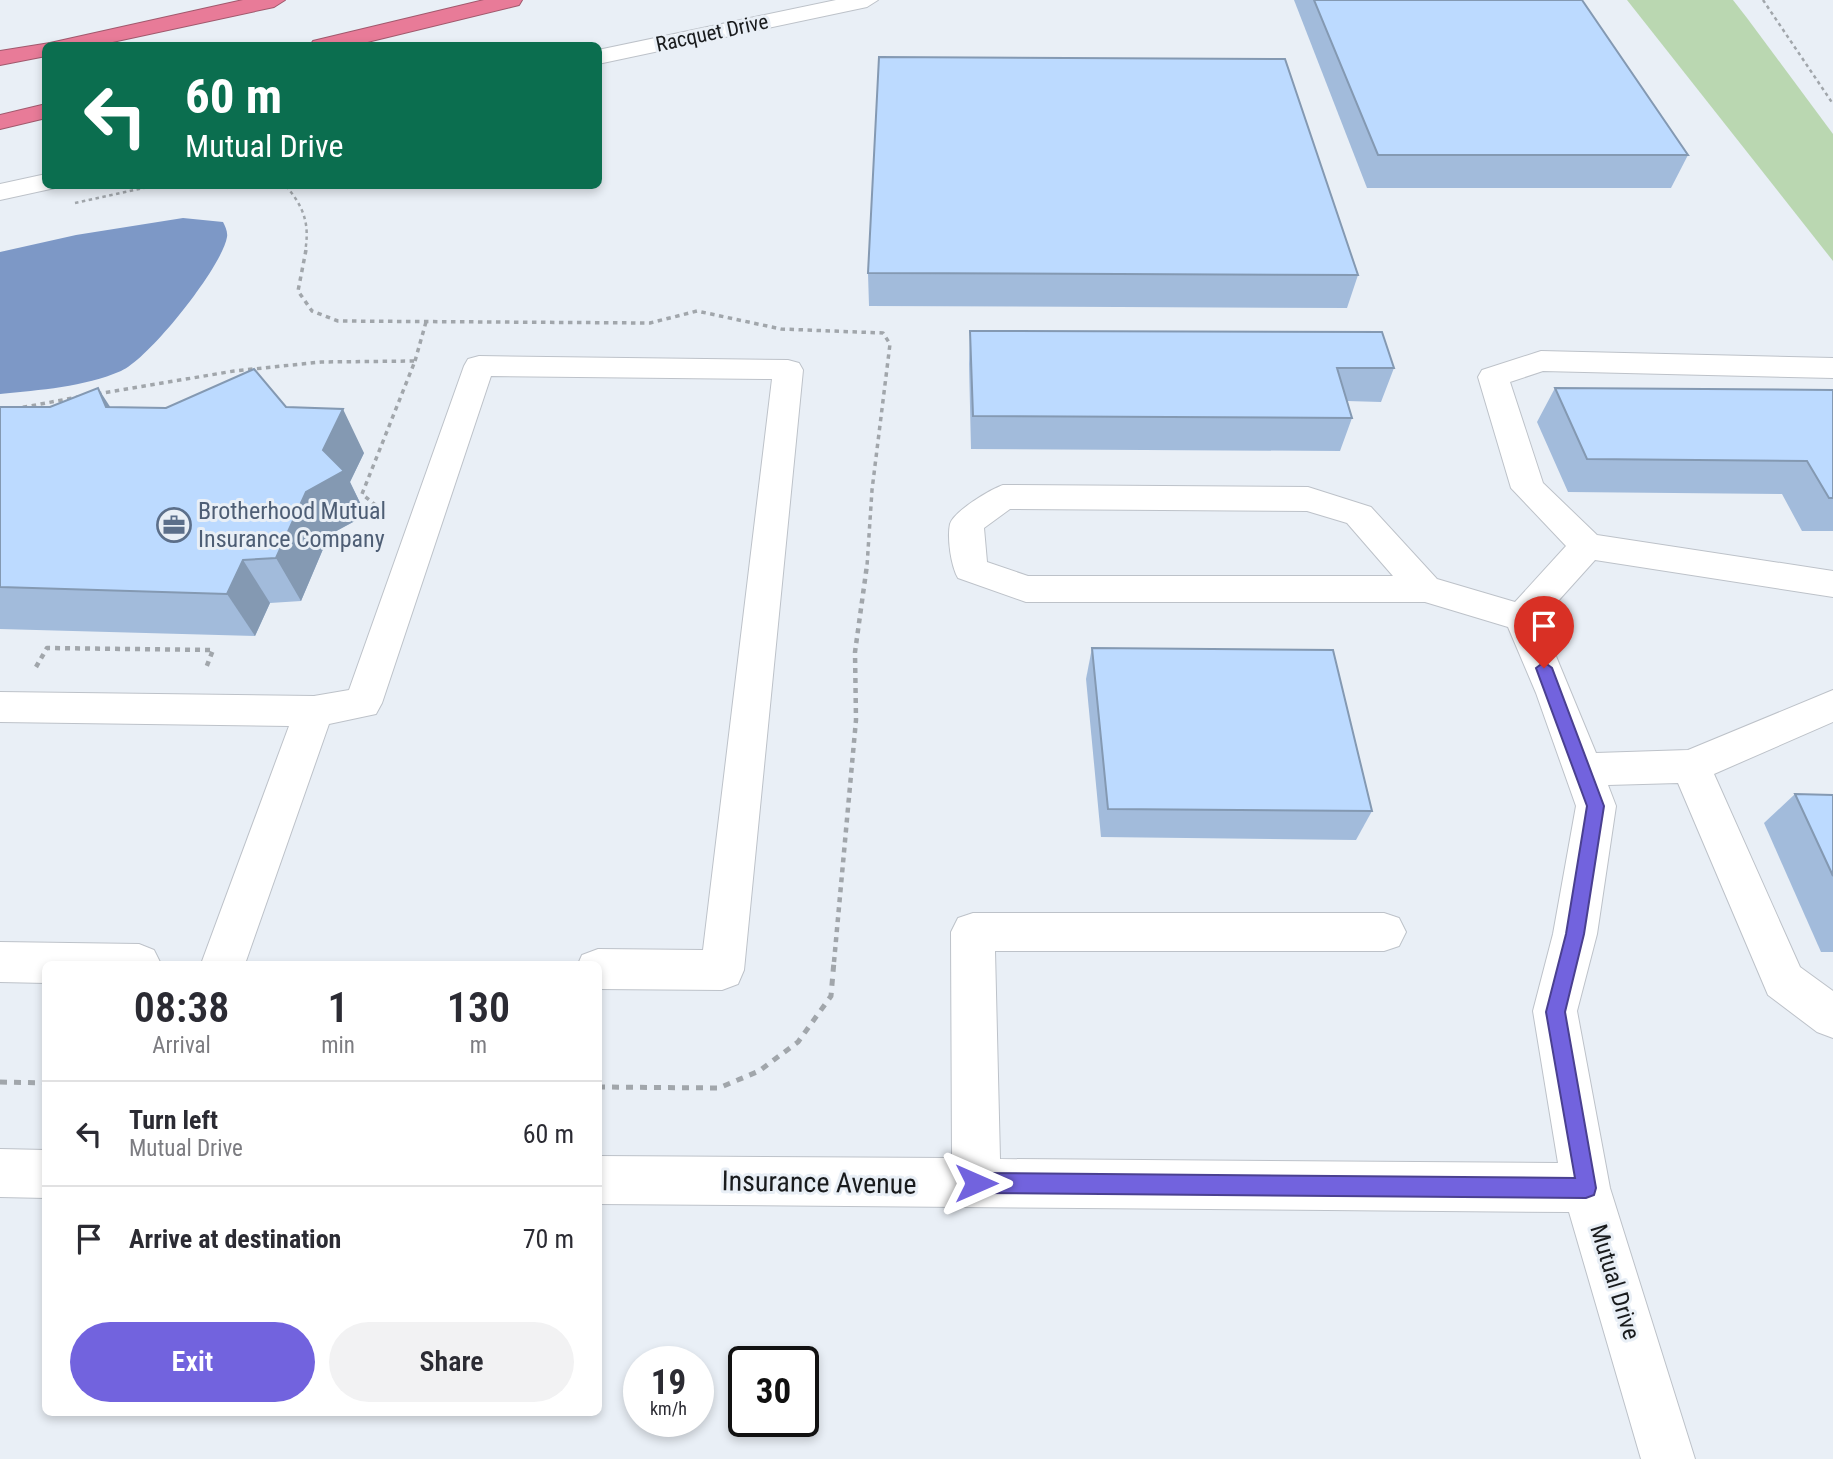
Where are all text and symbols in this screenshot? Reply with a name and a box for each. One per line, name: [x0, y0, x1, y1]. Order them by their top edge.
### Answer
street label: Racquet Drive: [654, 9, 771, 57]
text: 60 m: [185, 68, 282, 125]
icon: left: [70, 70, 161, 161]
text: Mutual Drive: [185, 127, 343, 165]
place label: Brotherhood Mutual Insurance Company: [198, 497, 386, 553]
office icon: Brotherhood Mutual Insurance Company: [155, 506, 193, 544]
pin: [1514, 596, 1574, 668]
icon: arrive: [1525, 607, 1563, 645]
text: 08:38: [134, 983, 229, 1032]
text: 1: [328, 983, 349, 1032]
text: 130: [447, 983, 510, 1032]
text: Arrival: [152, 1032, 211, 1059]
text: min: [321, 1032, 355, 1059]
text: m: [470, 1032, 487, 1059]
text: Turn left: [129, 1105, 218, 1135]
icon: left: [70, 1115, 108, 1153]
text: 60 m: [523, 1119, 574, 1149]
text: Mutual Drive: [129, 1135, 243, 1162]
position arrow: [939, 1146, 1013, 1220]
street label: Insurance Avenue: [721, 1164, 917, 1201]
icon: arrive: [70, 1220, 108, 1258]
street label: Mutual Drive: [1584, 1221, 1646, 1343]
text: Arrive at destination: [129, 1224, 341, 1254]
text: 70 m: [523, 1224, 574, 1254]
button: Exit: [70, 1322, 315, 1402]
button: Share: [329, 1322, 574, 1402]
speed limit sign: 30: [728, 1346, 819, 1437]
text: 19: [651, 1362, 686, 1403]
text: km/h: [650, 1398, 687, 1419]

